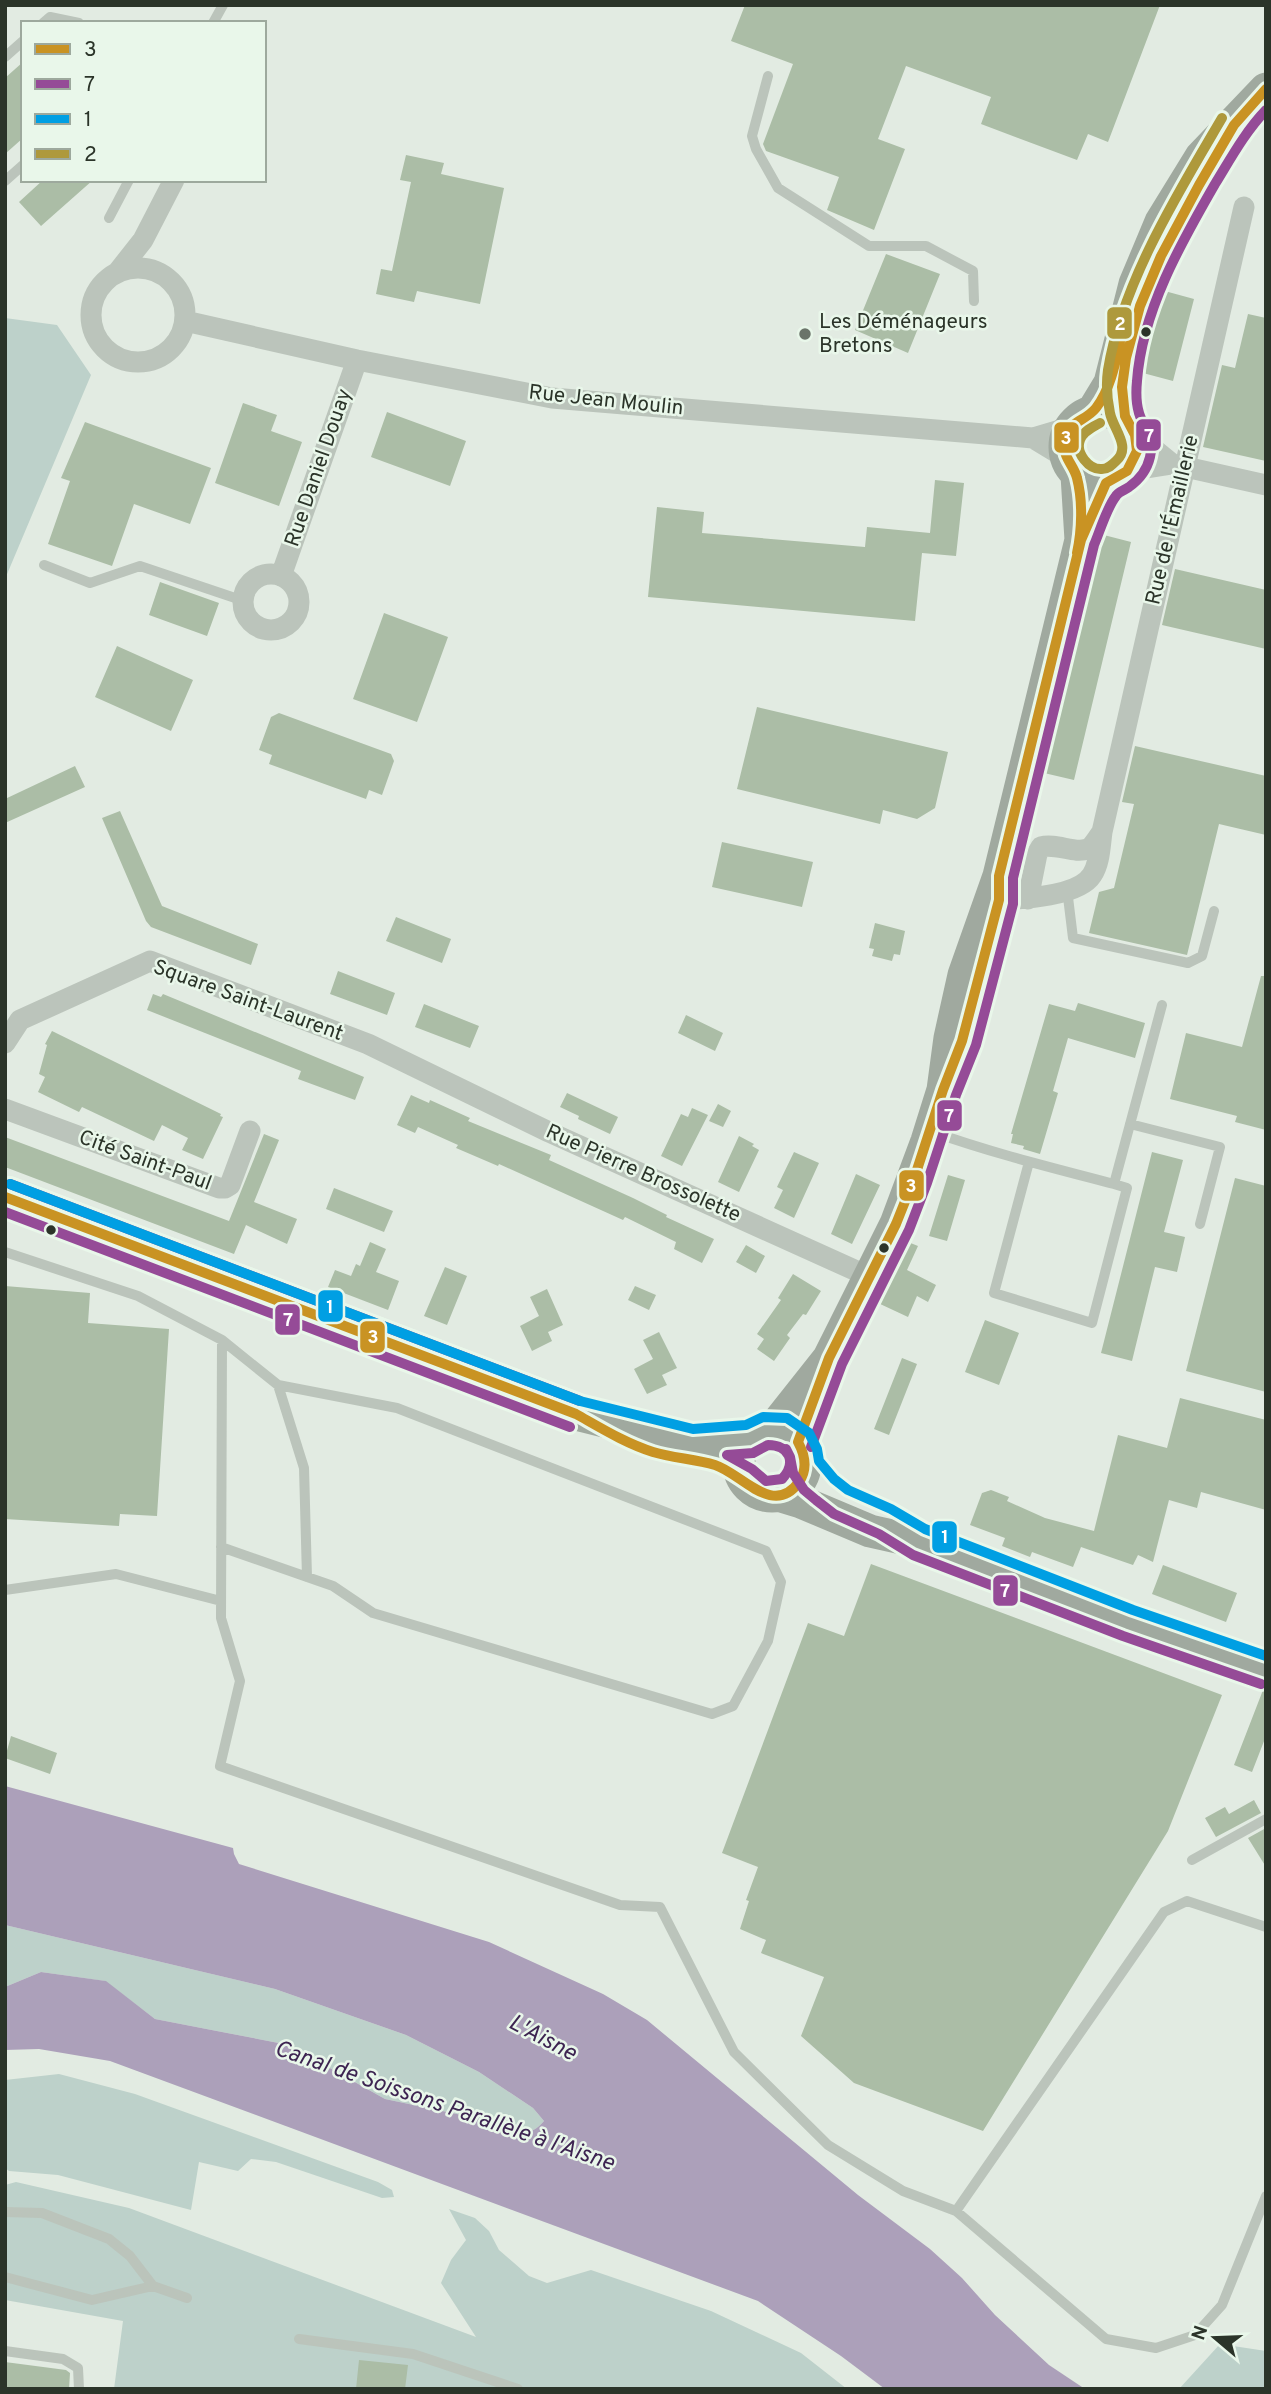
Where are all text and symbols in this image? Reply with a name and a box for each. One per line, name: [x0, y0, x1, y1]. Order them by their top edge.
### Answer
legend: [21, 21, 266, 182]
text: 3: [84, 37, 97, 64]
text: 7: [84, 72, 95, 99]
text: 1: [84, 107, 92, 134]
text: 2: [84, 142, 97, 169]
line badge: 2: [1106, 306, 1133, 340]
place label: Les Déménageurs Bretons: [819, 309, 988, 360]
text: 2: [1114, 313, 1126, 337]
unlabelled marker: [1139, 325, 1153, 339]
marker: Les Déménageurs Bretons: [797, 326, 813, 342]
street label: Rue Jean Moulin: [527, 379, 685, 423]
street label: Rue Daniel Douay: [279, 385, 359, 551]
line badge: 7: [1135, 418, 1162, 452]
line badge: 3: [1053, 421, 1080, 454]
text: 7: [1144, 425, 1154, 449]
text: 3: [1060, 427, 1072, 451]
street label: Rue de l'Émaillerie: [1139, 432, 1206, 608]
street label: Square Saint-Laurent: [149, 954, 347, 1048]
line badge: 7: [936, 1099, 963, 1132]
text: 7: [944, 1105, 954, 1129]
street label: Rue Pierre Brossolette: [541, 1119, 745, 1229]
street label: Cité Saint-Paul: [75, 1124, 215, 1198]
line badge: 3: [898, 1169, 925, 1202]
text: 3: [905, 1175, 917, 1199]
unlabelled marker: [44, 1223, 58, 1237]
unlabelled marker: [877, 1241, 891, 1255]
line badge: 1: [317, 1289, 344, 1323]
text: 1: [326, 1296, 334, 1320]
line badge: 7: [274, 1303, 301, 1336]
text: 7: [283, 1309, 293, 1333]
line badge: 3: [359, 1320, 386, 1354]
text: 3: [367, 1326, 379, 1350]
line badge: 1: [931, 1520, 958, 1554]
text: 1: [941, 1526, 949, 1550]
line badge: 7: [992, 1574, 1019, 1607]
text: 7: [1000, 1580, 1010, 1604]
water label: L'Aisne: [503, 2009, 582, 2069]
water label: Canal de Soissons Parallèle à l'Aisne: [270, 2035, 619, 2179]
north arrow: [1180, 2303, 1250, 2373]
text: N: [1187, 2323, 1214, 2343]

